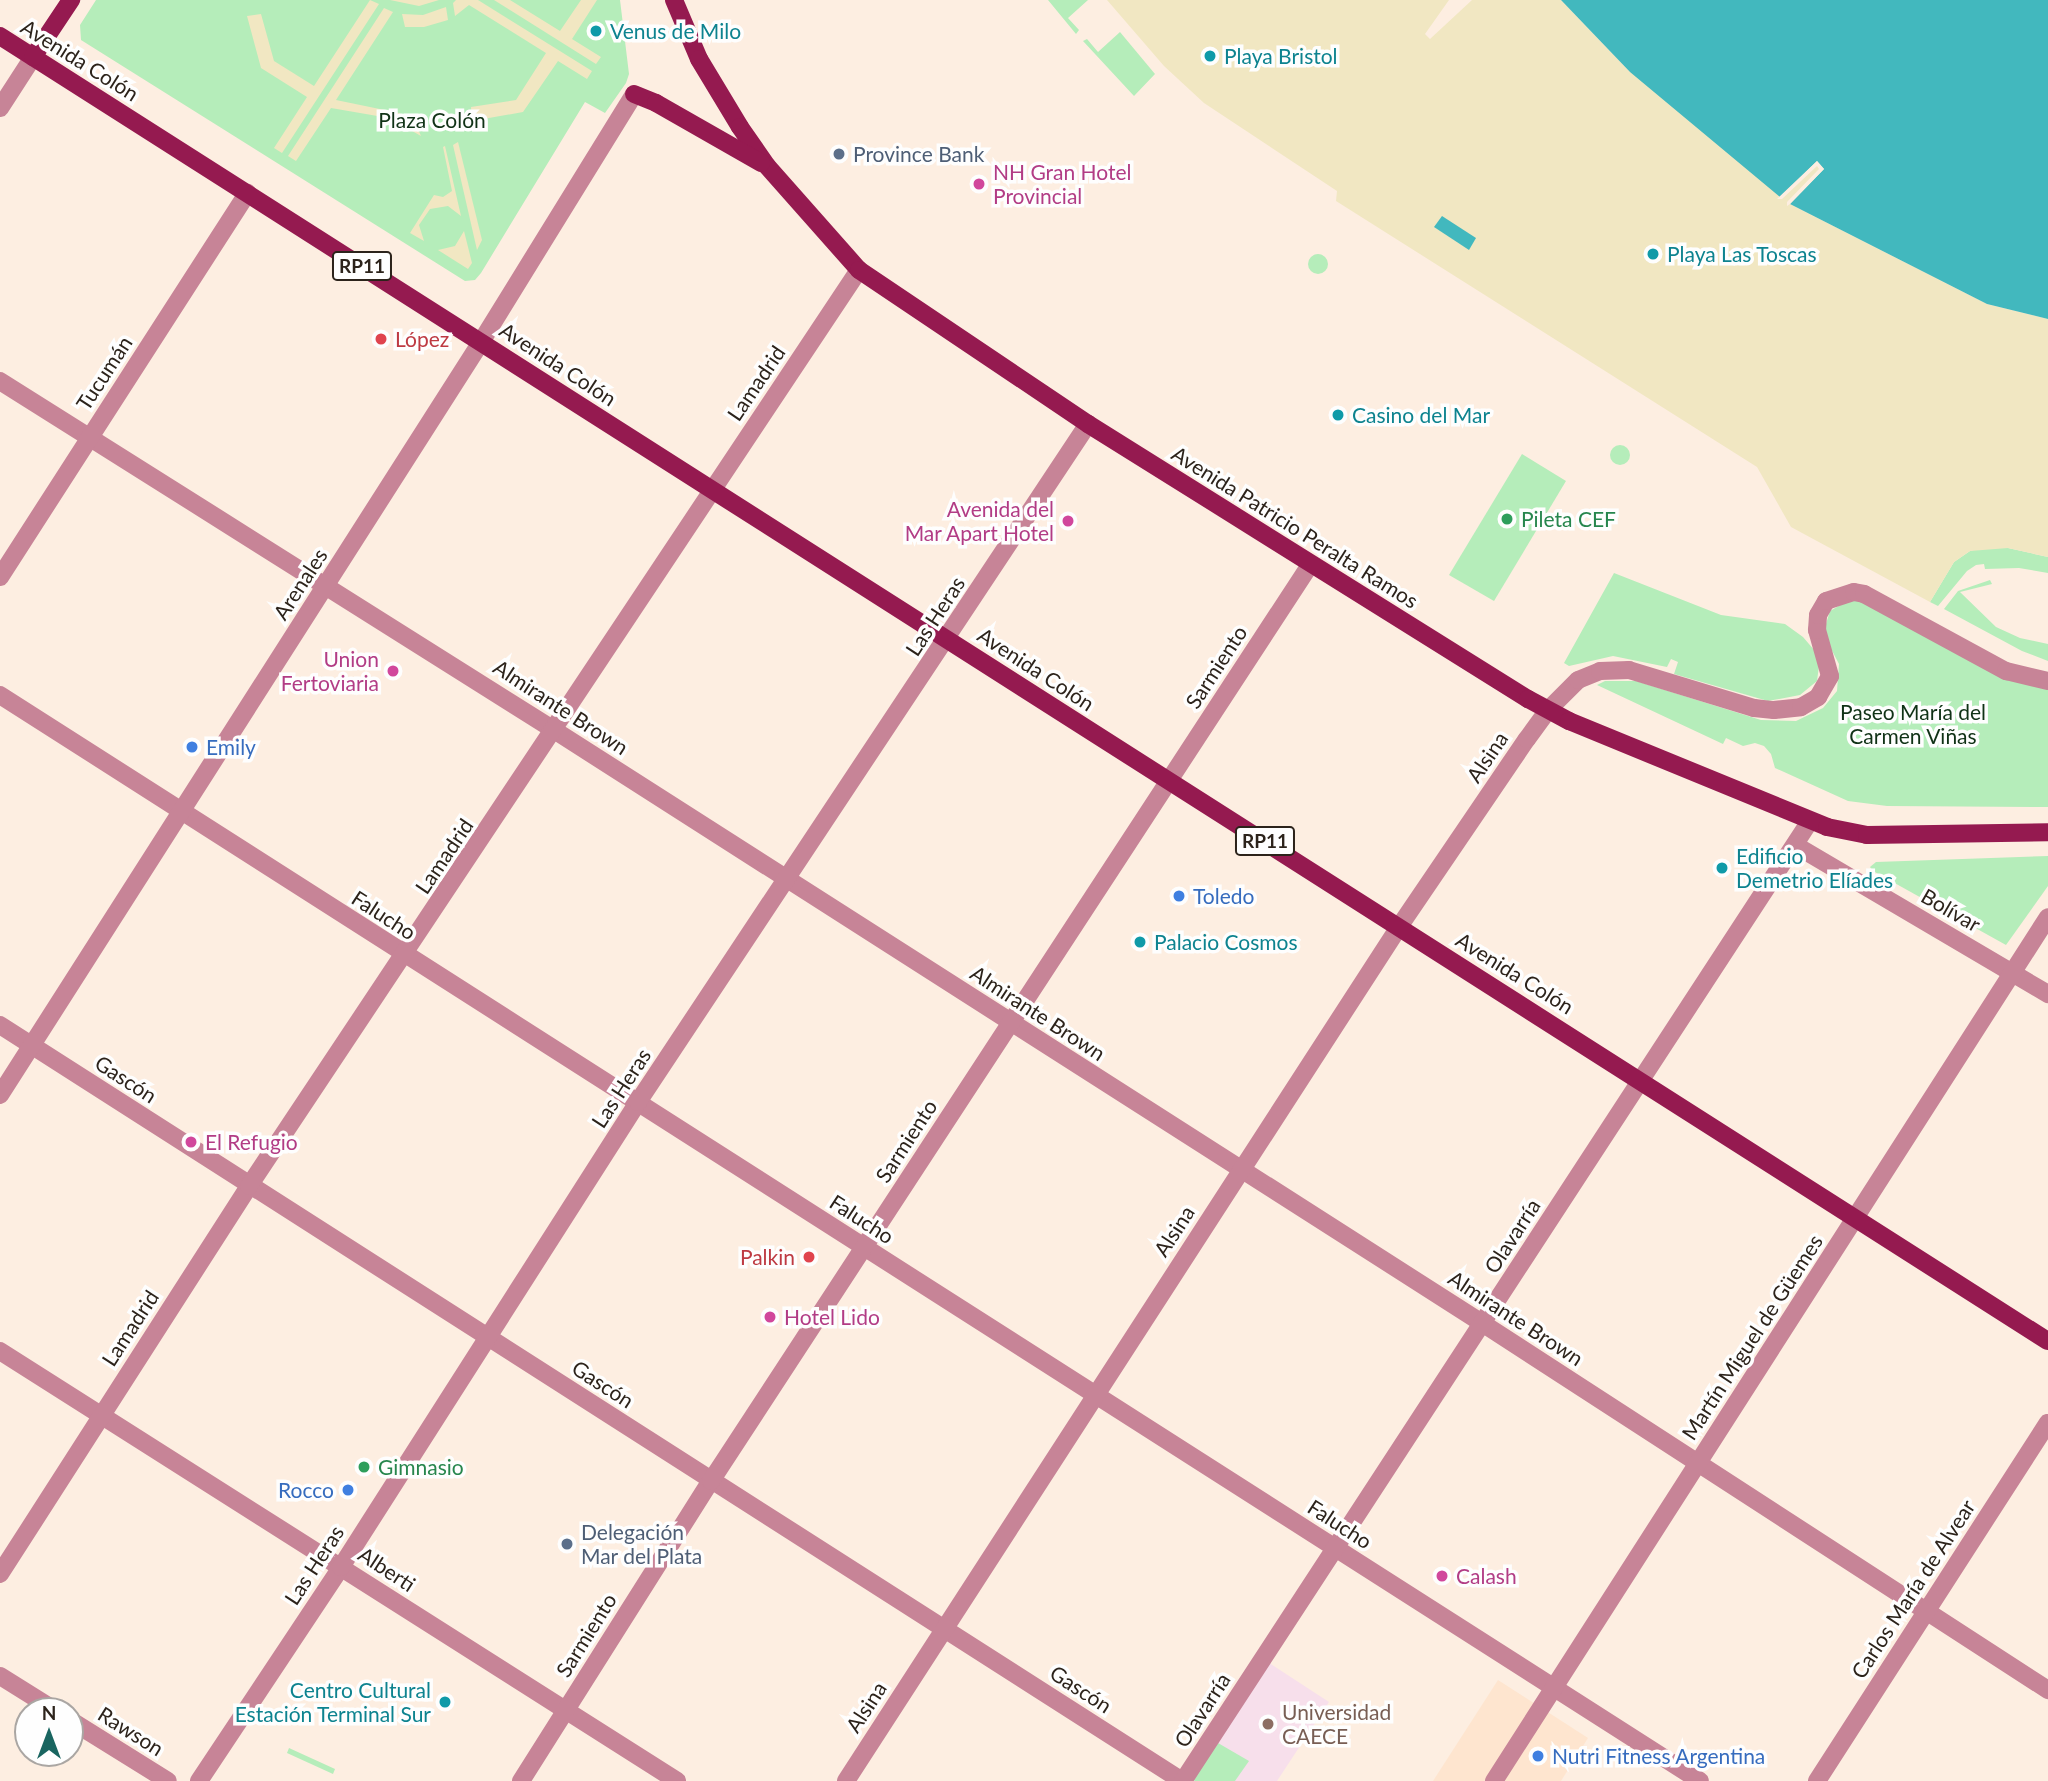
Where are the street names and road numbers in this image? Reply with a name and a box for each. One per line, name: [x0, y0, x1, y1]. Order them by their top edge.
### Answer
street label: Avenida Colón: [17, 14, 143, 106]
road number: RP11: [330, 250, 394, 282]
street label: Avenida Colón: [495, 317, 621, 411]
street label: Tucumán: [71, 331, 137, 415]
street label: Lamadrid: [722, 341, 790, 425]
street label: Avenida Patricio Peralta Ramos: [1167, 441, 1423, 613]
street label: Arenales: [268, 544, 332, 624]
street label: Las Heras: [900, 572, 970, 660]
street label: Sarmiento: [1180, 621, 1252, 713]
street label: Avenida Colón: [973, 622, 1099, 716]
street label: Almirante Brown: [489, 654, 633, 760]
street label: Alsina: [1461, 727, 1513, 787]
street label: Lamadrid: [410, 814, 478, 898]
road number: RP11: [1234, 826, 1296, 856]
street label: Bolívar: [1917, 883, 1985, 937]
street label: Falucho: [347, 885, 421, 945]
street label: Avenida Colón: [1452, 927, 1578, 1019]
street label: Almirante Brown: [966, 960, 1110, 1066]
street label: Las Heras: [586, 1044, 656, 1132]
street label: Gascón: [91, 1050, 161, 1108]
street label: Sarmiento: [870, 1095, 942, 1187]
street label: Falucho: [825, 1189, 899, 1249]
street label: Olavarría: [1479, 1194, 1545, 1278]
street label: Alsina: [1148, 1201, 1200, 1261]
street label: Martín Miguel de Güemes: [1676, 1230, 1828, 1444]
street label: Almirante Brown: [1444, 1265, 1588, 1371]
street label: Lamadrid: [96, 1285, 164, 1371]
street label: Gascón: [568, 1355, 638, 1413]
street label: Falucho: [1303, 1494, 1377, 1554]
street label: Carlos María de Alvear: [1846, 1495, 1980, 1683]
street label: Las Heras: [279, 1521, 349, 1609]
street label: Alberti: [354, 1541, 420, 1597]
street label: Sarmiento: [550, 1589, 622, 1681]
street label: Gascón: [1046, 1660, 1116, 1718]
street label: Olavarría: [1169, 1668, 1235, 1752]
street label: Alsina: [840, 1677, 892, 1737]
street label: Rawson: [94, 1701, 168, 1761]

